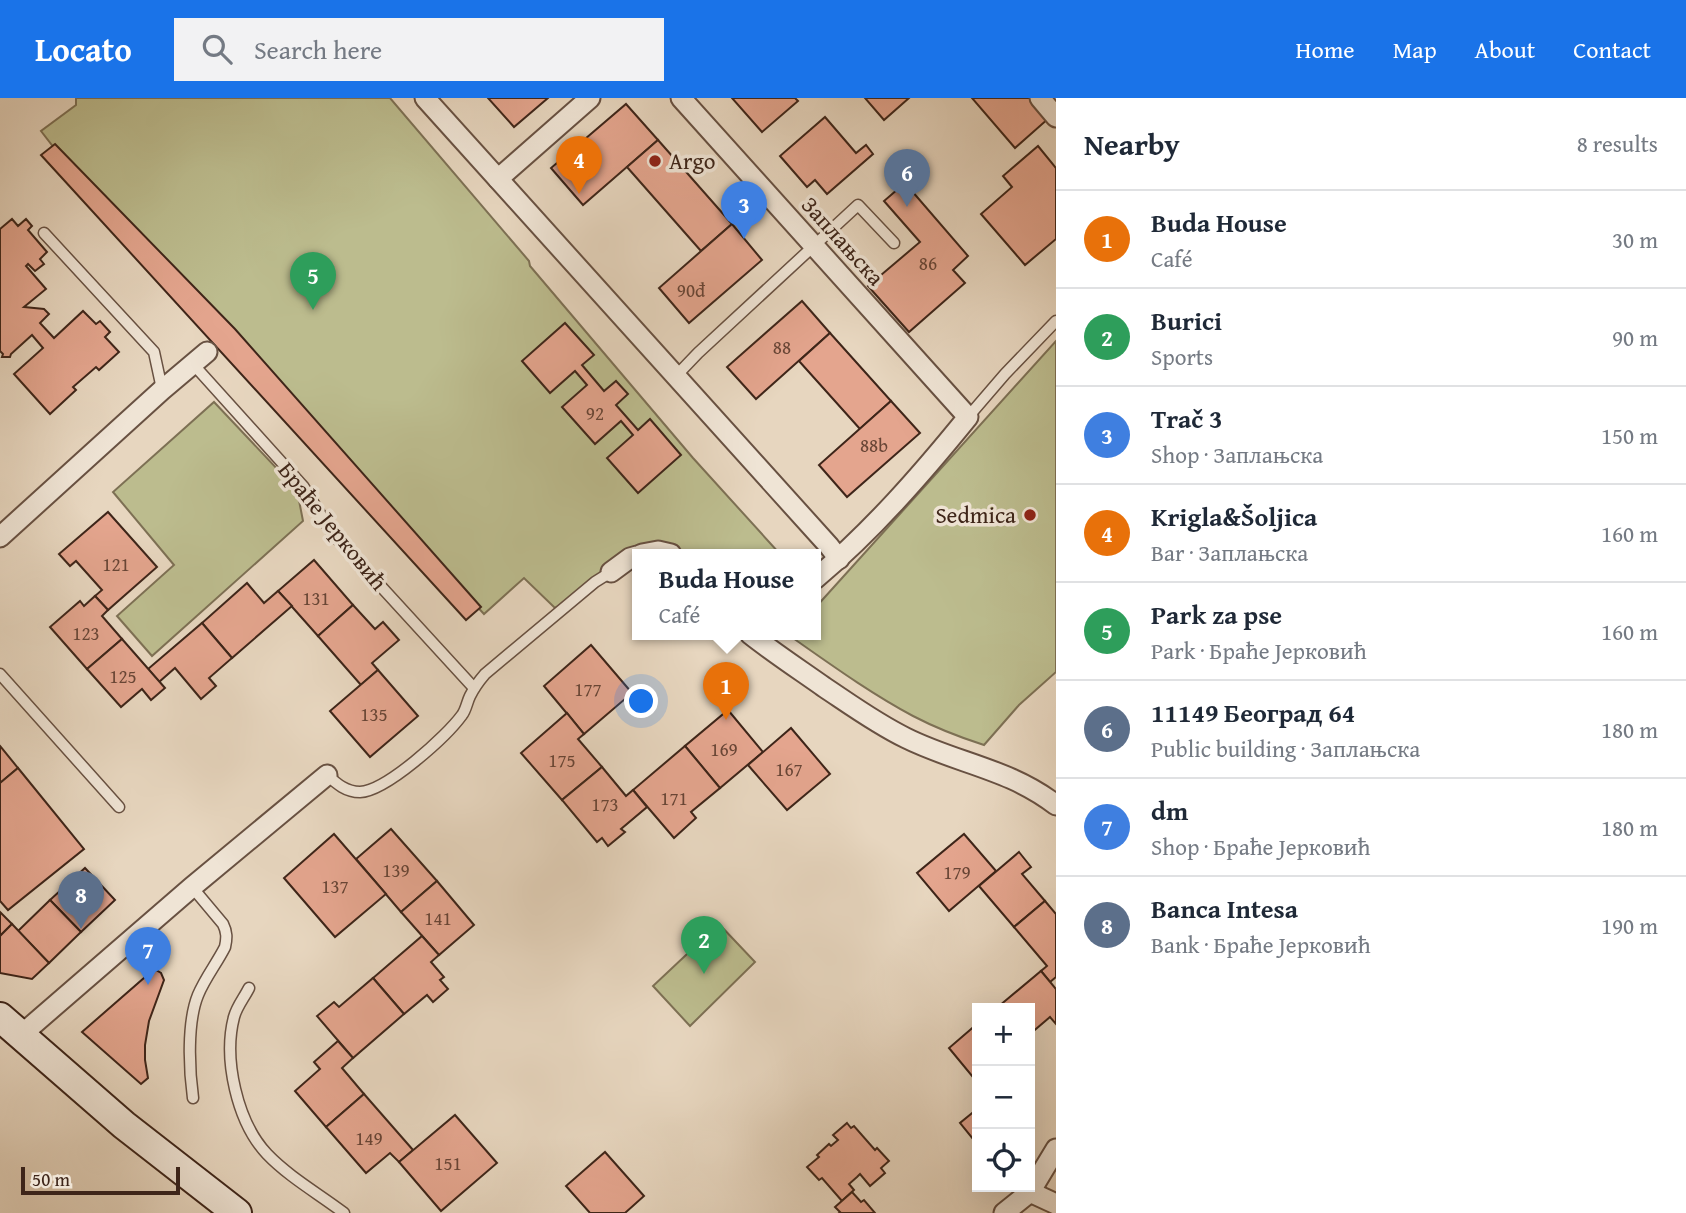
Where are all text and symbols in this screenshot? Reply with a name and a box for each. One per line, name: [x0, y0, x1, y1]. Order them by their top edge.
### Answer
search box: [174, 18, 664, 81]
text: Locato: [35, 25, 132, 73]
icon: search: [198, 30, 236, 68]
text: Search here: [254, 30, 382, 69]
text: Home: [1296, 32, 1355, 67]
text: Map: [1393, 32, 1437, 67]
text: About: [1475, 32, 1535, 67]
text: Contact: [1573, 32, 1651, 67]
text: Nearby: [1084, 122, 1180, 166]
text: 8 results: [1577, 127, 1658, 160]
pin: 4: [556, 136, 602, 194]
place label: Argo: [669, 144, 716, 177]
pin: 6: [884, 149, 930, 207]
marker: Argo: [647, 153, 663, 169]
pin: 3: [721, 181, 767, 239]
street label: Заплањска: [794, 189, 892, 293]
text: Buda House: [1151, 203, 1287, 242]
text: 1: [1101, 223, 1113, 256]
text: 30 m: [1612, 223, 1658, 256]
text: Café: [1151, 242, 1193, 275]
house number: 86: [919, 249, 937, 277]
pin: 5: [290, 252, 336, 310]
house number: 90đ: [677, 276, 706, 304]
text: Burici: [1151, 301, 1222, 340]
text: 2: [1101, 321, 1113, 354]
text: 90 m: [1612, 321, 1658, 354]
house number: 88: [773, 333, 791, 361]
text: Sports: [1151, 340, 1213, 373]
house number: 92: [586, 399, 604, 427]
text: Trač 3: [1151, 399, 1223, 438]
text: 3: [1101, 419, 1113, 452]
text: 150 m: [1601, 419, 1658, 452]
house number: 88b: [860, 431, 888, 459]
text: Shop · Заплањска: [1151, 438, 1323, 471]
street label: Браће Јерковић: [271, 454, 396, 597]
text: Krigla&Šoljica: [1151, 497, 1317, 536]
place label: Sedmica: [935, 498, 1016, 531]
marker: Sedmica: [1022, 507, 1038, 523]
text: 4: [1101, 517, 1113, 550]
text: 160 m: [1601, 517, 1658, 550]
text: Bar · Заплањска: [1151, 536, 1308, 569]
popup: [632, 549, 821, 640]
house number: 121: [102, 550, 130, 578]
text: Buda House: [659, 559, 794, 598]
house number: 131: [302, 584, 330, 612]
text: Park za pse: [1151, 595, 1282, 634]
text: Café: [659, 598, 700, 631]
text: 5: [1101, 615, 1113, 648]
text: 160 m: [1601, 615, 1658, 648]
house number: 123: [72, 619, 100, 647]
text: Park · Браће Јерковић: [1151, 634, 1367, 667]
house number: 125: [109, 662, 137, 690]
pin: 1: [703, 662, 749, 720]
house number: 177: [574, 675, 602, 703]
your location: [624, 684, 658, 718]
text: 11149 Београд 64: [1151, 693, 1355, 732]
house number: 135: [360, 700, 388, 728]
text: 6: [1101, 713, 1113, 746]
text: 180 m: [1601, 713, 1658, 746]
text: Public building · Заплањска: [1151, 732, 1420, 765]
house number: 169: [710, 735, 738, 763]
house number: 175: [548, 746, 576, 774]
house number: 167: [775, 755, 803, 783]
house number: 171: [660, 784, 688, 812]
house number: 173: [591, 790, 619, 818]
text: dm: [1151, 791, 1188, 830]
text: 7: [1101, 811, 1113, 844]
text: 180 m: [1601, 811, 1658, 844]
text: Shop · Браће Јерковић: [1151, 830, 1370, 863]
house number: 139: [382, 856, 410, 884]
house number: 179: [943, 858, 971, 886]
pin: 8: [58, 871, 104, 929]
house number: 137: [321, 872, 349, 900]
text: Banca Intesa: [1151, 889, 1298, 928]
house number: 141: [424, 904, 452, 932]
text: 8: [1101, 909, 1113, 942]
text: 190 m: [1601, 909, 1658, 942]
pin: 2: [681, 916, 727, 974]
pin: 7: [125, 927, 171, 985]
text: Bank · Браће Јерковић: [1151, 928, 1371, 961]
map controls: [972, 1003, 1035, 1192]
button: +: [972, 1003, 1035, 1066]
button: −: [972, 1066, 1035, 1129]
house number: 149: [355, 1124, 383, 1152]
button: locate: [972, 1129, 1035, 1192]
house number: 151: [434, 1149, 462, 1177]
scale bar: [21, 1164, 180, 1196]
text: 50 m: [32, 1165, 70, 1193]

